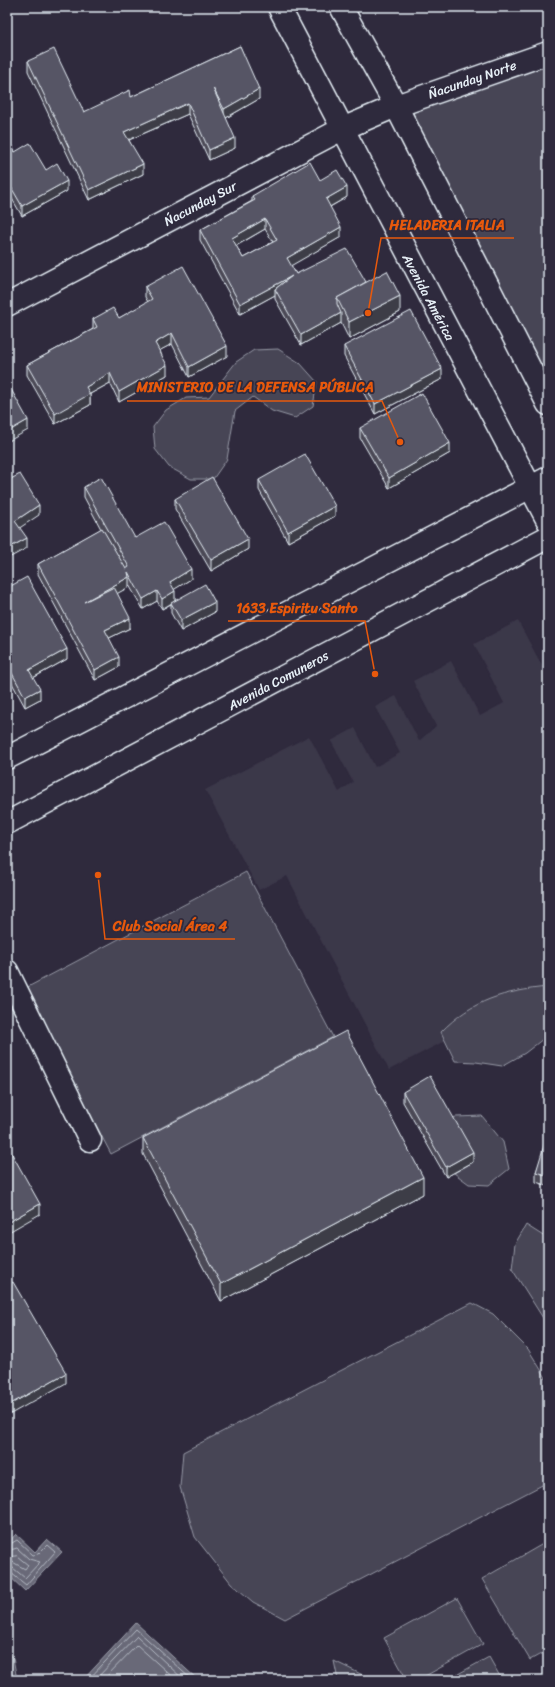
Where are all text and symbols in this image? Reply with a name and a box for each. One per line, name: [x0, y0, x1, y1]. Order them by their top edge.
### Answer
street label: Ñacunday Norte: [425, 53, 520, 105]
street label: Ńacunday Sur: [160, 174, 242, 232]
callout: HELADERIA ITALIA: [381, 212, 514, 238]
text: HELADERIA ITALIA: [388, 213, 505, 238]
street label: Avenida América: [395, 249, 461, 345]
callout: MINISTERIO DE LA DEFENSA PÚBLICA: [127, 375, 382, 401]
text: MINISTERIO DE LA DEFENSA PÚBLICA: [135, 375, 374, 400]
callout: 1633 Espiritu Santo: [228, 595, 365, 621]
text: 1633 Espiritu Santo: [236, 596, 359, 621]
street label: Avenida Comuneros: [223, 644, 334, 717]
callout: Club Social Área 4: [105, 913, 235, 939]
text: Club Social Área 4: [112, 914, 227, 939]

